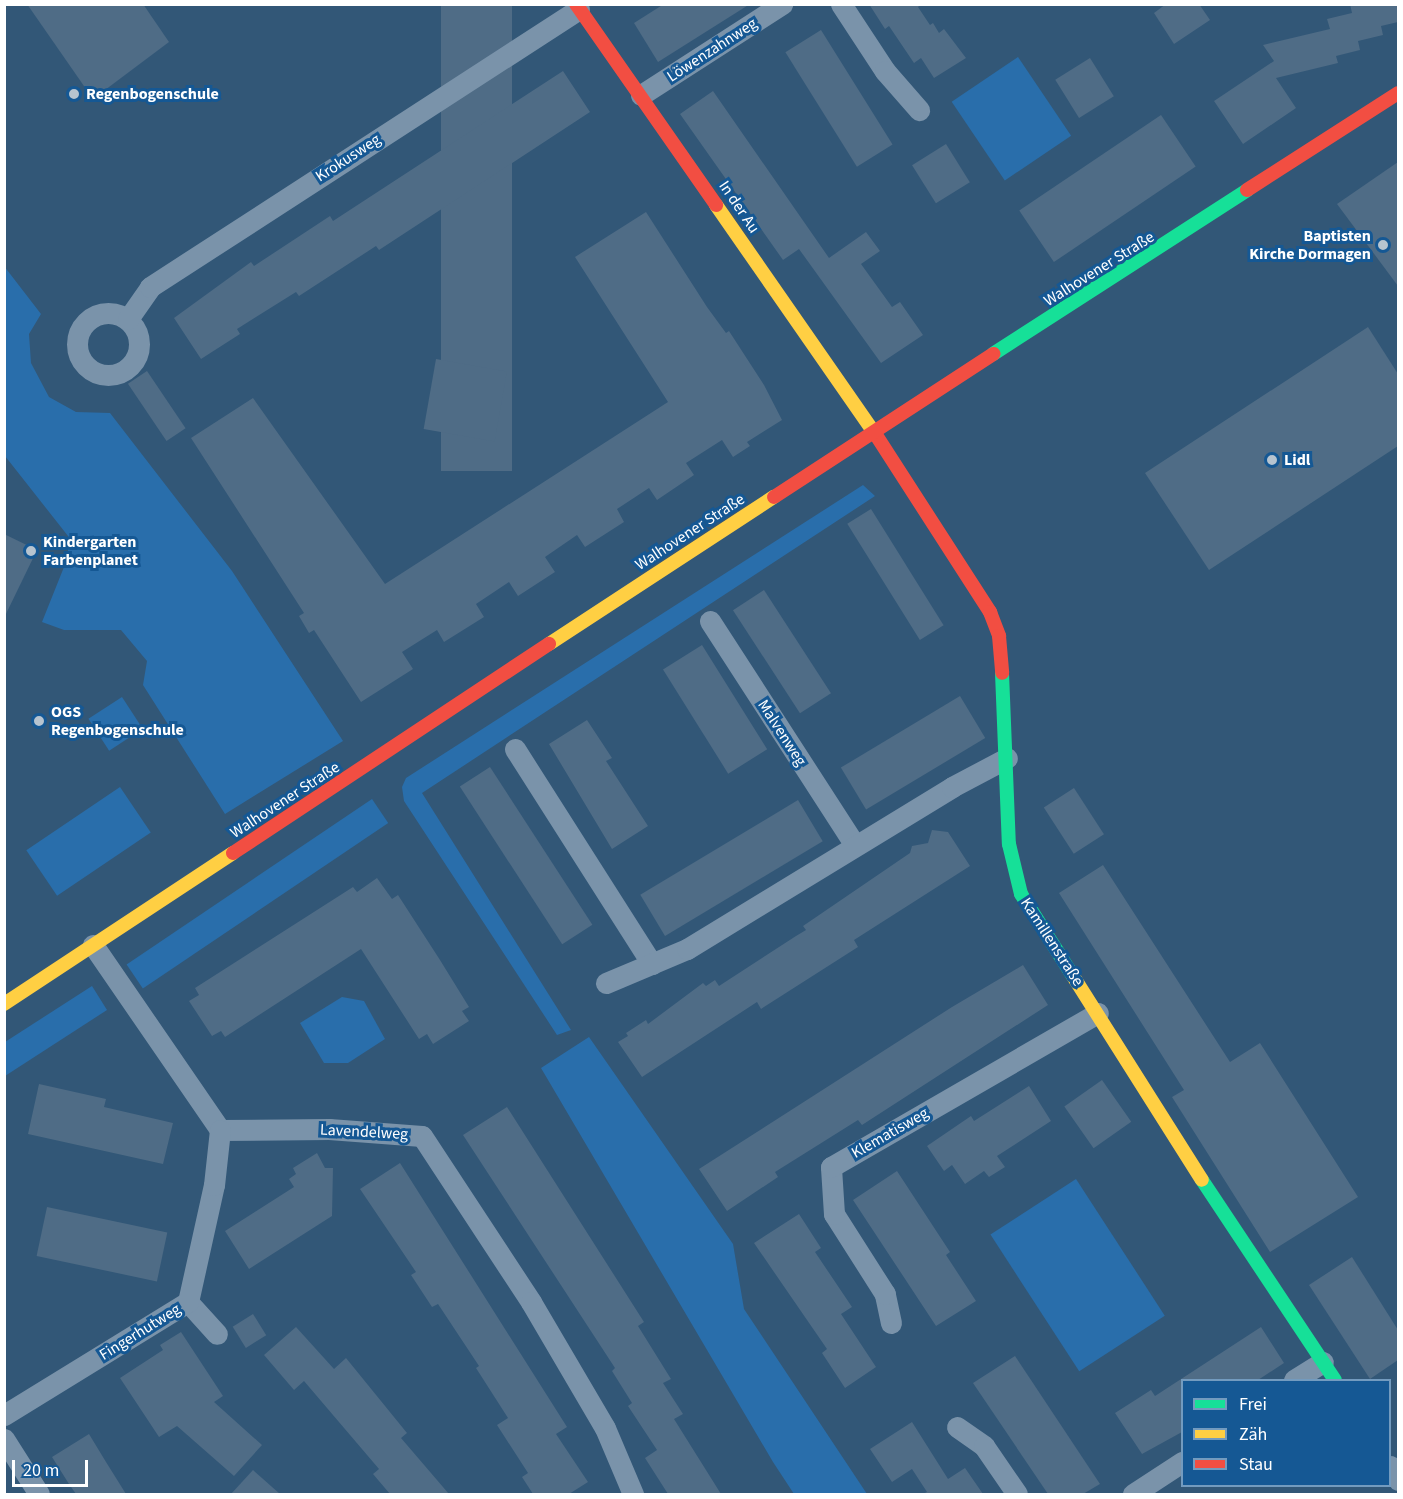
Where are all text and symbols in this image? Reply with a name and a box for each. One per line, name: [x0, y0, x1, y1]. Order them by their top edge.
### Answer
street label: Löwenzahnweg: [663, 14, 761, 86]
place label: Regenbogenschule: [86, 84, 219, 104]
marker: Regenbogenschule: [67, 87, 81, 101]
street label: Krokusweg: [312, 130, 384, 186]
street label: In der Au: [715, 177, 763, 237]
place label: Baptisten Kirche Dormagen: [1249, 226, 1371, 264]
street label: Walhovener Straße: [1040, 227, 1158, 311]
marker: Baptisten Kirche Dormagen: [1376, 238, 1390, 252]
place label: Lidl: [1284, 450, 1310, 470]
marker: Lidl: [1265, 453, 1279, 467]
street label: Walhovener Straße: [632, 489, 748, 575]
place label: Kindergarten Farbenplanet: [43, 532, 138, 570]
marker: Kindergarten Farbenplanet: [24, 544, 38, 558]
street label: Malvenweg: [753, 696, 811, 770]
place label: OGS Regenbogenschule: [51, 702, 184, 740]
marker: OGS Regenbogenschule: [32, 714, 46, 728]
street label: Walhovener Straße: [227, 757, 343, 843]
street label: Kamillenstraße: [1016, 894, 1088, 990]
street label: Klematisweg: [848, 1103, 932, 1163]
street label: Lavendelweg: [319, 1120, 409, 1144]
street label: Fingerhutweg: [96, 1299, 184, 1365]
legend: [1181, 1379, 1391, 1487]
text: Frei: [1239, 1392, 1267, 1417]
text: Zäh: [1239, 1422, 1267, 1447]
scale bar: [15, 1448, 92, 1486]
text: Stau: [1239, 1452, 1273, 1477]
text: 20 m: [23, 1458, 59, 1483]

